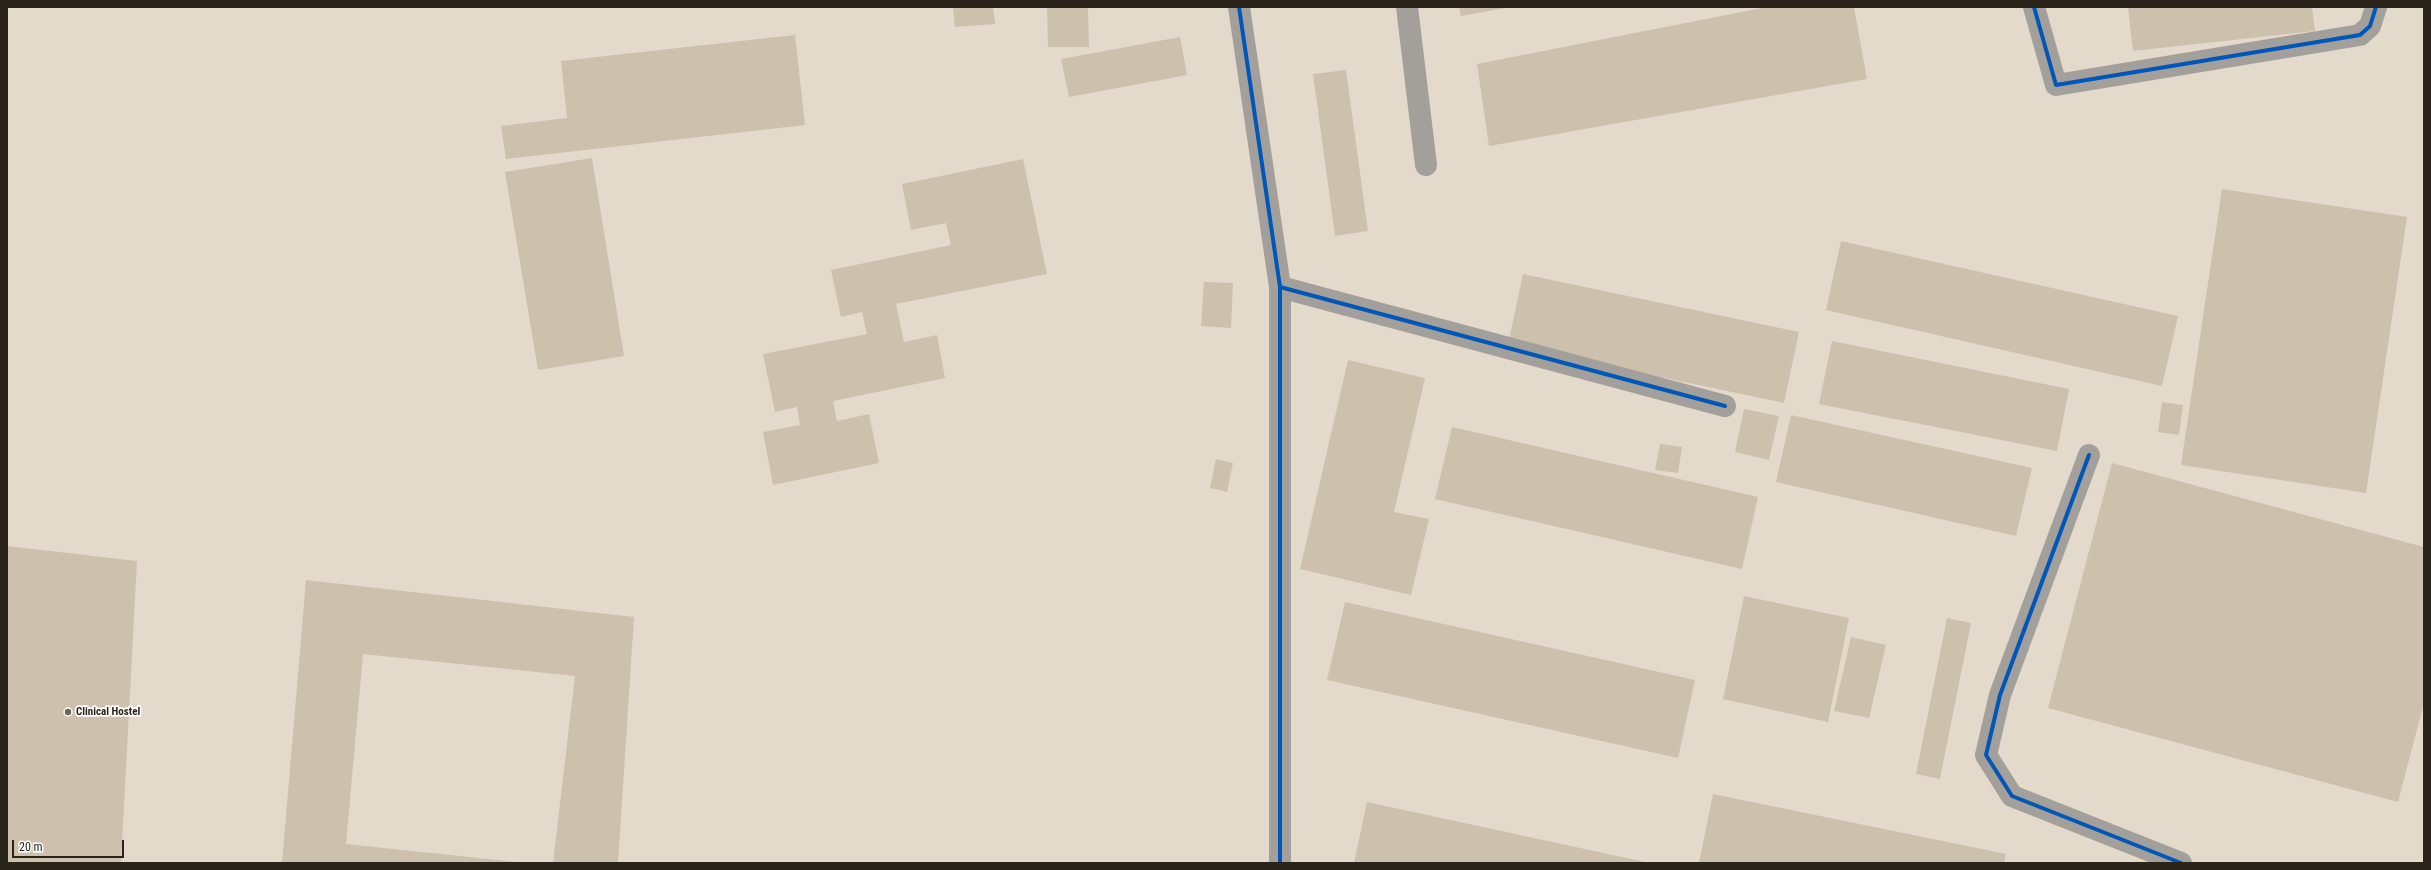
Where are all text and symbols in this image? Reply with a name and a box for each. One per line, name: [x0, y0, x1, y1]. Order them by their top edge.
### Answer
place label: Clinical Hostel: [76, 705, 140, 719]
marker: Clinical Hostel: [63, 707, 73, 717]
scale bar: [14, 832, 126, 858]
text: 20 m: [19, 840, 43, 854]

